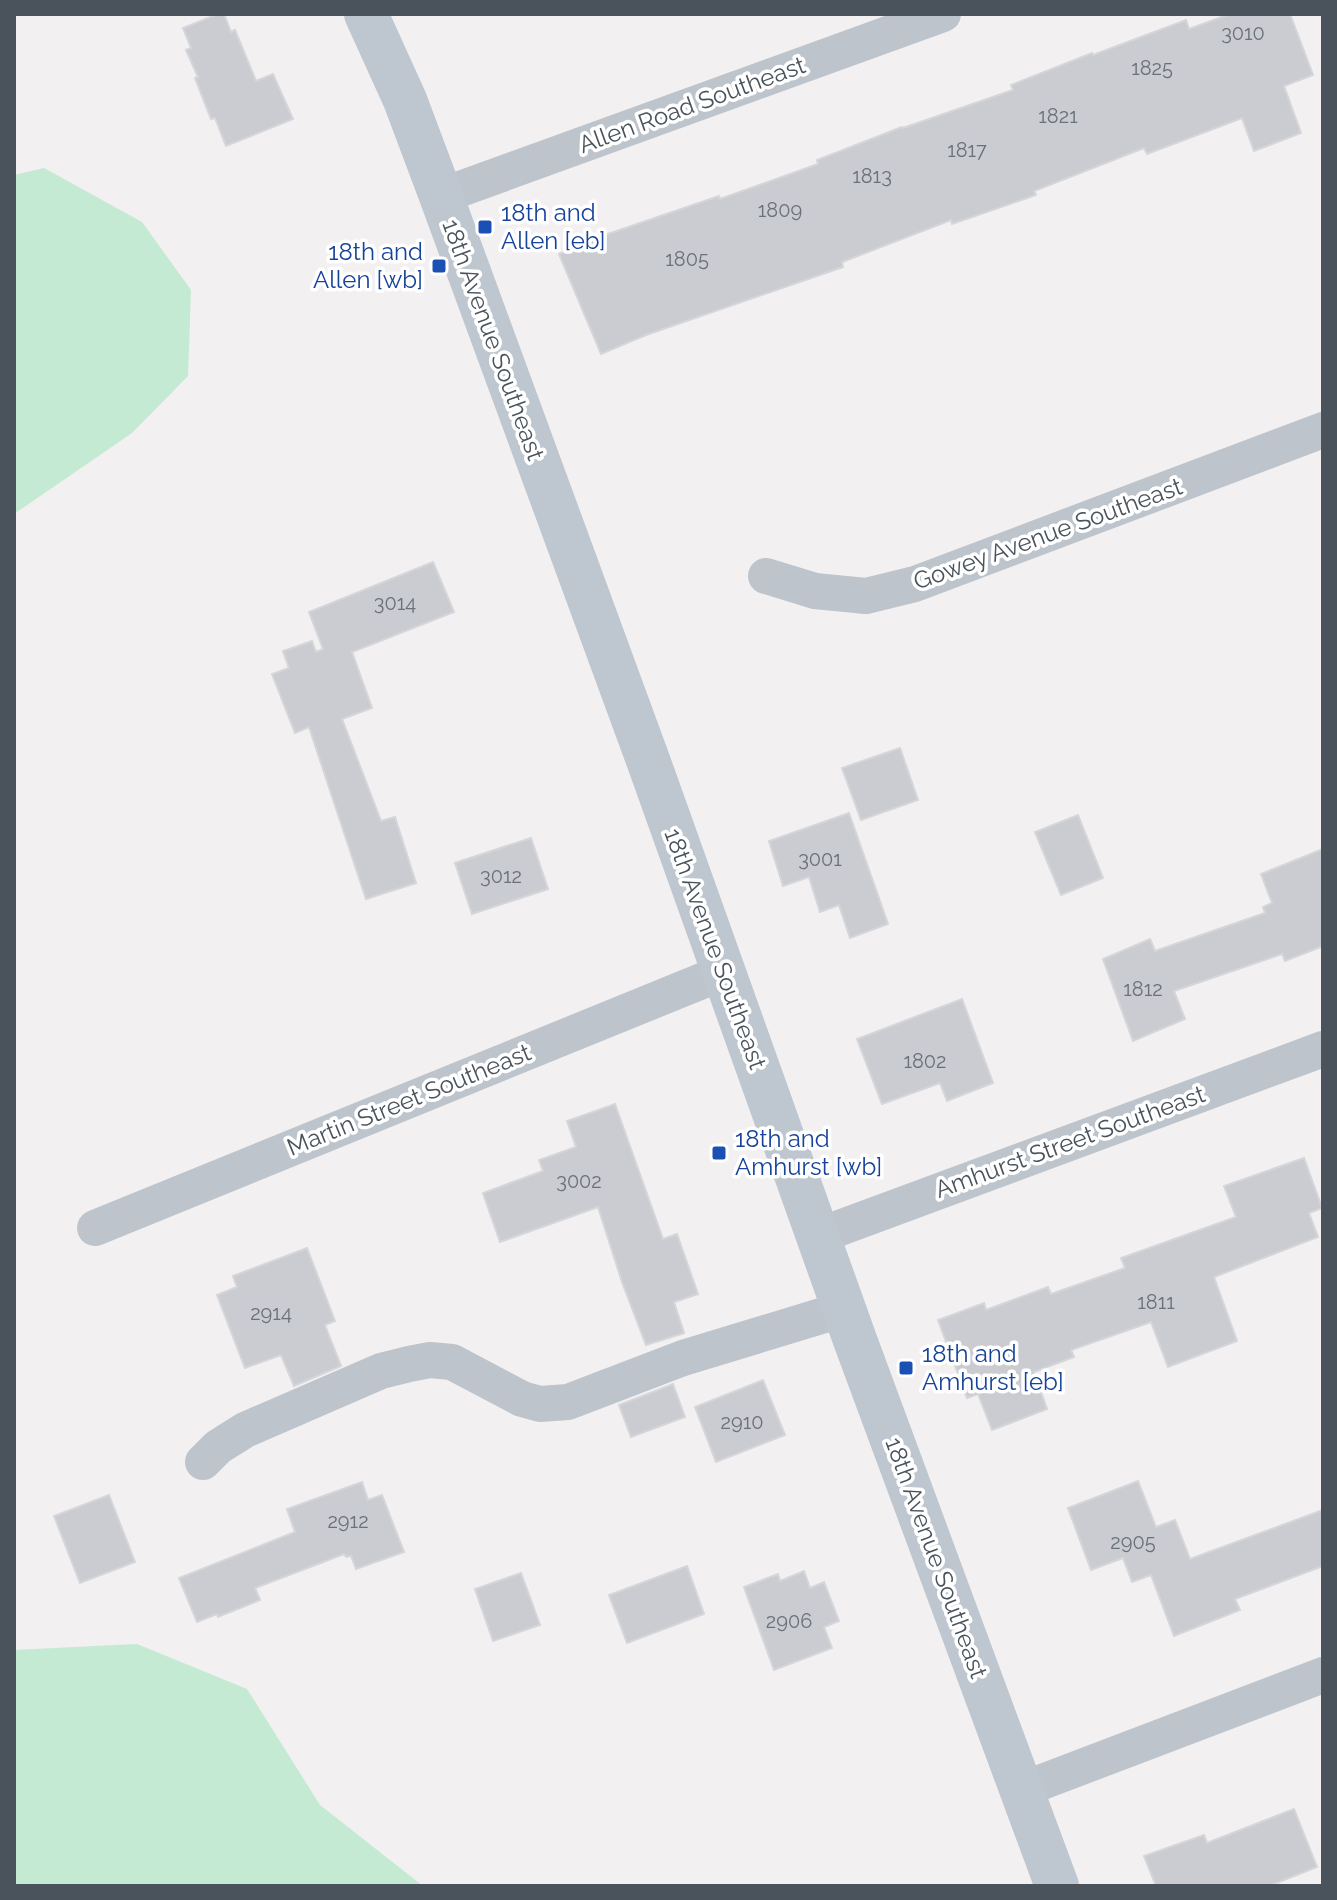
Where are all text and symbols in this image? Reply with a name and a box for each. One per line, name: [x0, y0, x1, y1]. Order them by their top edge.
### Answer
house number: 3010: [1221, 21, 1265, 45]
street label: Allen Road Southeast: [575, 50, 809, 159]
house number: 1825: [1131, 56, 1173, 80]
house number: 1821: [1038, 104, 1078, 128]
house number: 1817: [947, 138, 987, 162]
house number: 1813: [852, 164, 892, 188]
place label: 18th and Allen [eb]: [501, 198, 606, 255]
house number: 1809: [758, 198, 802, 222]
street label: 18th Avenue Southeast: [436, 215, 551, 464]
marker: 18th and Allen [eb]: [476, 218, 494, 236]
place label: 18th and Allen [wb]: [313, 237, 423, 294]
house number: 1805: [665, 247, 709, 271]
marker: 18th and Allen [wb]: [430, 257, 448, 275]
street label: Gowey Avenue Southeast: [910, 471, 1186, 596]
house number: 3014: [374, 591, 416, 615]
street label: 18th Avenue Southeast: [658, 824, 773, 1073]
house number: 3001: [798, 847, 842, 871]
house number: 3012: [480, 864, 522, 888]
house number: 1812: [1123, 977, 1163, 1001]
street label: Martin Street Southeast: [283, 1037, 535, 1162]
house number: 1802: [903, 1049, 947, 1073]
street label: Amhurst Street Southeast: [931, 1079, 1209, 1204]
place label: 18th and Amhurst [wb]: [735, 1124, 882, 1181]
marker: 18th and Amhurst [wb]: [710, 1144, 728, 1162]
house number: 3002: [556, 1169, 602, 1193]
house number: 1811: [1137, 1290, 1175, 1314]
house number: 2914: [250, 1301, 292, 1325]
place label: 18th and Amhurst [eb]: [922, 1339, 1064, 1396]
marker: 18th and Amhurst [eb]: [897, 1359, 915, 1377]
house number: 2910: [721, 1410, 763, 1434]
street label: 18th Avenue Southeast: [879, 1433, 994, 1682]
house number: 2912: [327, 1509, 369, 1533]
house number: 2905: [1110, 1530, 1156, 1554]
house number: 2906: [766, 1609, 812, 1633]

